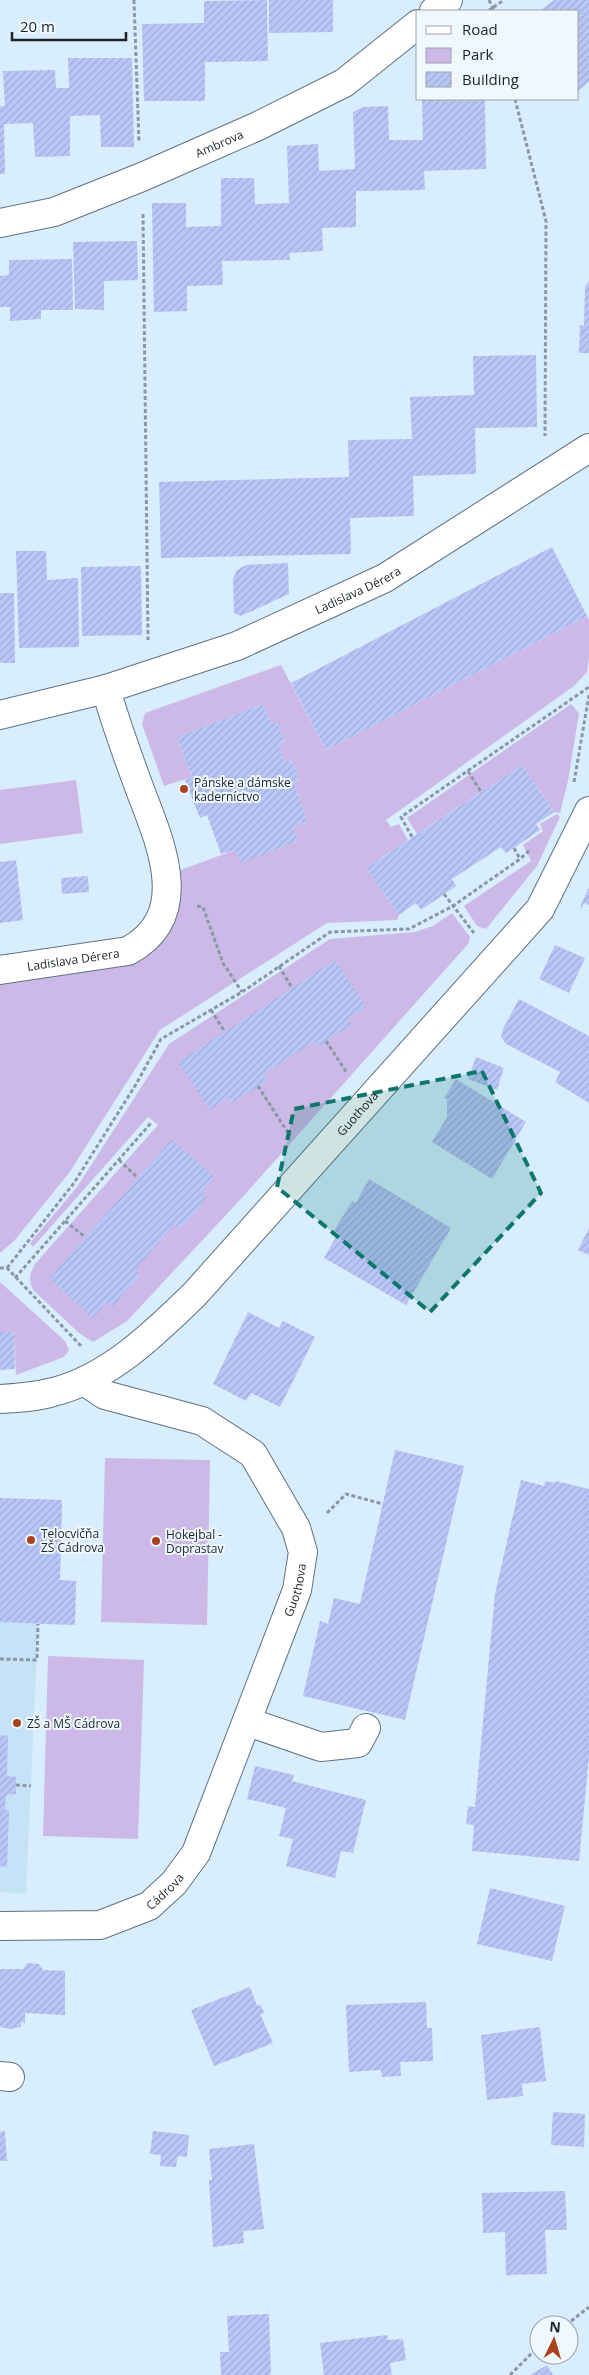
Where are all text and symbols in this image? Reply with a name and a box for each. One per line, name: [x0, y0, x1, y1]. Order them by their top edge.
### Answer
scale bar: [12, 10, 126, 42]
legend: [416, 10, 579, 100]
text: 20 m: [20, 16, 55, 36]
text: Road: [462, 19, 498, 39]
text: Park: [462, 44, 493, 64]
text: Building: [462, 69, 519, 89]
street label: Ambrova: [192, 125, 246, 161]
street label: Ladislava Dérera: [312, 562, 404, 618]
place label: Pánske a dámske kaderníctvo: [194, 774, 291, 805]
marker: Pánske a dámske kaderníctvo: [178, 783, 190, 795]
street label: Ladislava Dérera: [26, 944, 121, 974]
street label: Guothova: [332, 1087, 382, 1139]
place label: Telocvičňa ZŠ Cádrova: [41, 1525, 104, 1556]
place label: Hokejbal - Doprastav: [166, 1526, 224, 1557]
marker: Telocvičňa ZŠ Cádrova: [25, 1534, 37, 1546]
marker: Hokejbal - Doprastav: [150, 1535, 162, 1547]
street label: Guothova: [279, 1562, 310, 1619]
place label: ZŠ a MŠ Cádrova: [27, 1715, 120, 1732]
marker: ZŠ a MŠ Cádrova: [11, 1717, 23, 1729]
street label: Cádrova: [142, 1869, 187, 1913]
north arrow: [529, 2315, 579, 2365]
text: N: [549, 2317, 562, 2337]

